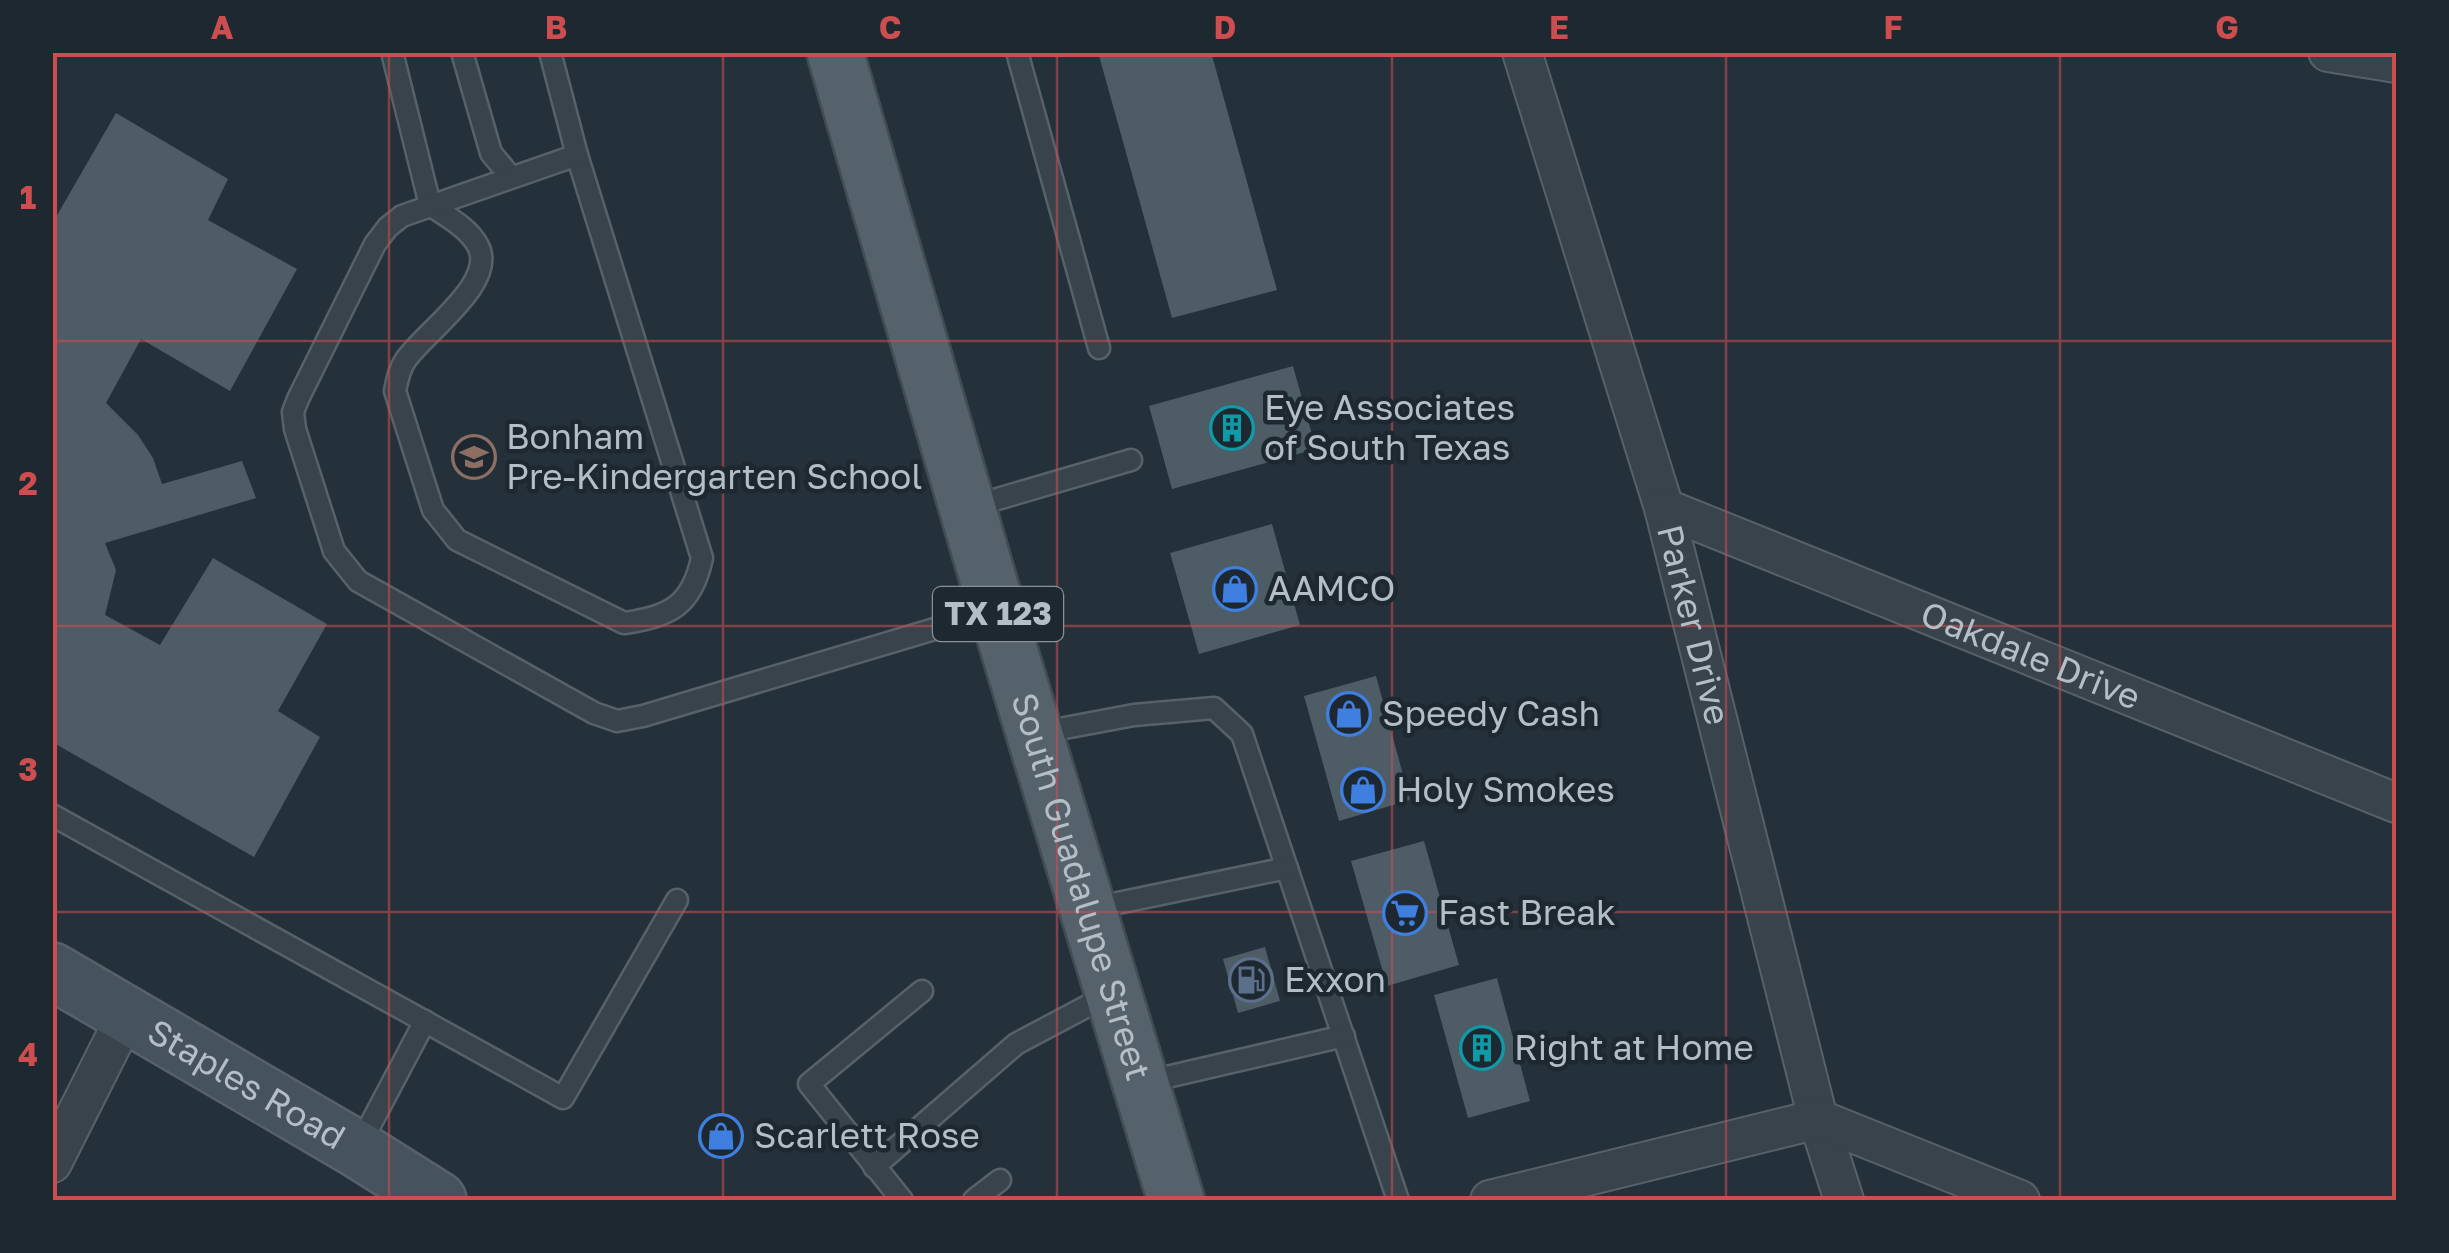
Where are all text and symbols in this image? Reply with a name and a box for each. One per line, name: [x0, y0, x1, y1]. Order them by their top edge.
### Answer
text: A: [211, 8, 234, 46]
text: B: [545, 8, 567, 46]
text: C: [879, 8, 901, 46]
text: D: [1214, 8, 1236, 46]
text: E: [1549, 8, 1569, 46]
text: F: [1883, 8, 1903, 46]
text: G: [2215, 8, 2239, 46]
text: 1: [20, 178, 36, 216]
place label: Eye Associates of South Texas: [1264, 386, 1515, 468]
building icon: Eye Associates of South Texas: [1209, 405, 1255, 451]
place label: Bonham Pre-Kindergarten School: [506, 415, 922, 497]
school or university icon: Bonham Pre-Kindergarten School: [451, 434, 497, 480]
text: 2: [18, 464, 38, 502]
street label: Parker Drive: [1649, 520, 1740, 729]
shop icon: AAMCO: [1212, 566, 1258, 612]
place label: AAMCO: [1268, 567, 1395, 609]
road number: TX 123: [933, 587, 1063, 641]
street label: Oakdale Drive: [1915, 592, 2147, 718]
street label: South Guadalupe Street: [1003, 688, 1160, 1085]
shop icon: Speedy Cash: [1326, 691, 1372, 737]
place label: Speedy Cash: [1382, 692, 1600, 734]
text: 3: [18, 750, 38, 788]
shop icon: Holy Smokes: [1340, 767, 1386, 813]
place label: Holy Smokes: [1396, 768, 1615, 810]
supermarket icon: Fast Break: [1382, 890, 1428, 936]
place label: Fast Break: [1438, 891, 1616, 933]
fuel station icon: Exxon: [1228, 957, 1274, 1003]
place label: Exxon: [1284, 958, 1386, 1000]
street label: Staples Road: [141, 1010, 353, 1157]
building icon: Right at Home: [1459, 1025, 1505, 1071]
place label: Right at Home: [1514, 1026, 1754, 1068]
text: 4: [18, 1035, 38, 1073]
shop icon: Scarlett Rose: [698, 1113, 744, 1159]
place label: Scarlett Rose: [754, 1114, 980, 1156]

